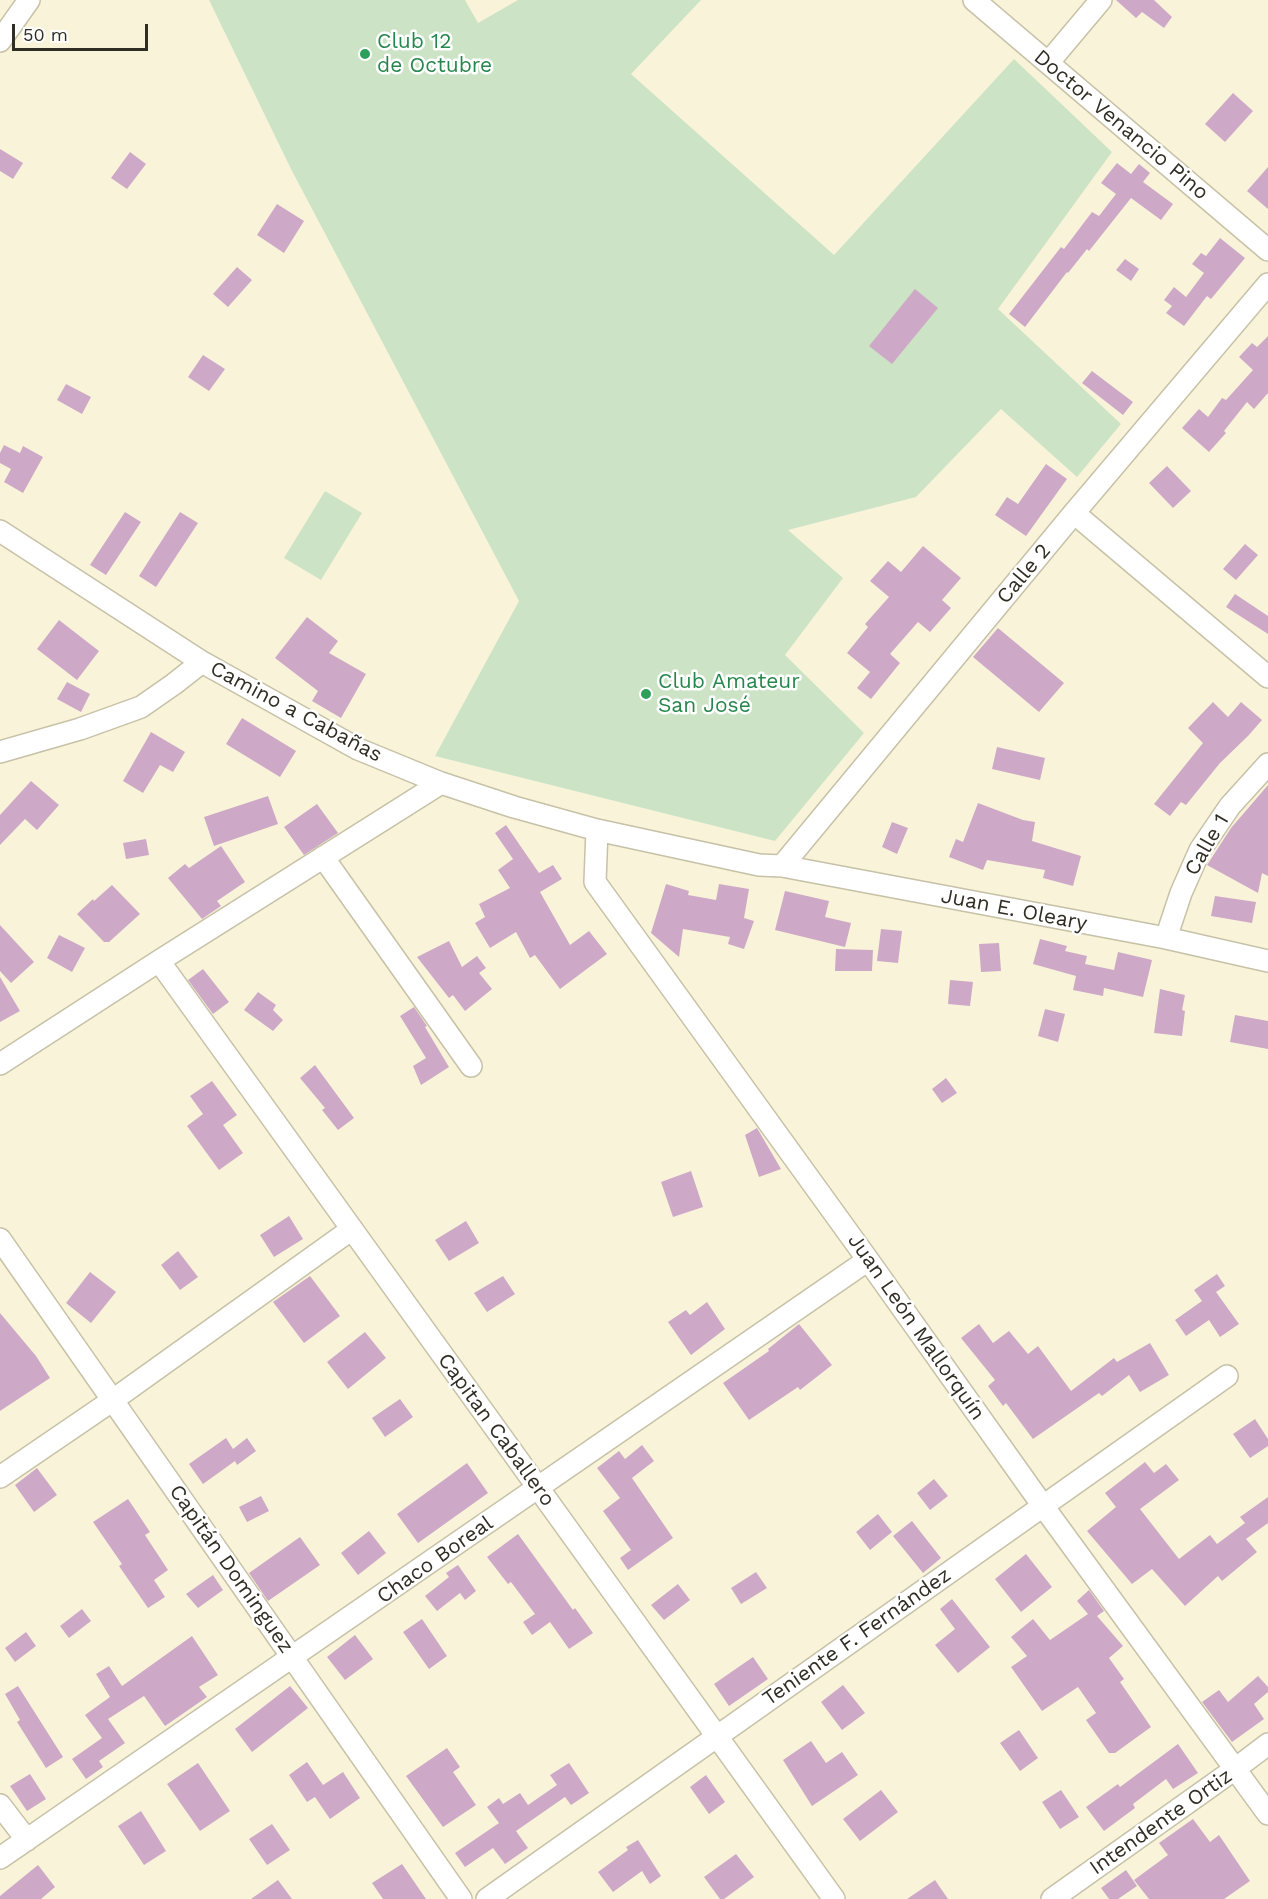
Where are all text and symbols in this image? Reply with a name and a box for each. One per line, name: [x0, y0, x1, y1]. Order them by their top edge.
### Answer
scale bar: [15, 12, 152, 50]
text: 50 m: [23, 24, 68, 45]
place label: Club 12 de Octubre: [377, 29, 492, 79]
street label: Doctor Venancio Pino: [1028, 45, 1214, 205]
marker: Club 12 de Octubre: [358, 47, 372, 61]
street label: Calle 2: [992, 539, 1056, 609]
street label: Camino a Cabañas: [206, 656, 386, 768]
place label: Club Amateur San José: [658, 669, 800, 719]
marker: Club Amateur San José: [639, 687, 653, 701]
street label: Calle 1: [1179, 810, 1235, 880]
street label: Juan E. Oleary: [939, 883, 1089, 937]
street label: Juan León Mallorquín: [842, 1229, 990, 1425]
street label: Capitan Caballero: [432, 1349, 560, 1511]
street label: Capitán Dominguez: [163, 1480, 299, 1658]
street label: Chaco Boreal: [372, 1511, 498, 1609]
street label: Teniente F. Fernández: [758, 1562, 956, 1712]
street label: Intendente Ortiz: [1085, 1763, 1237, 1881]

